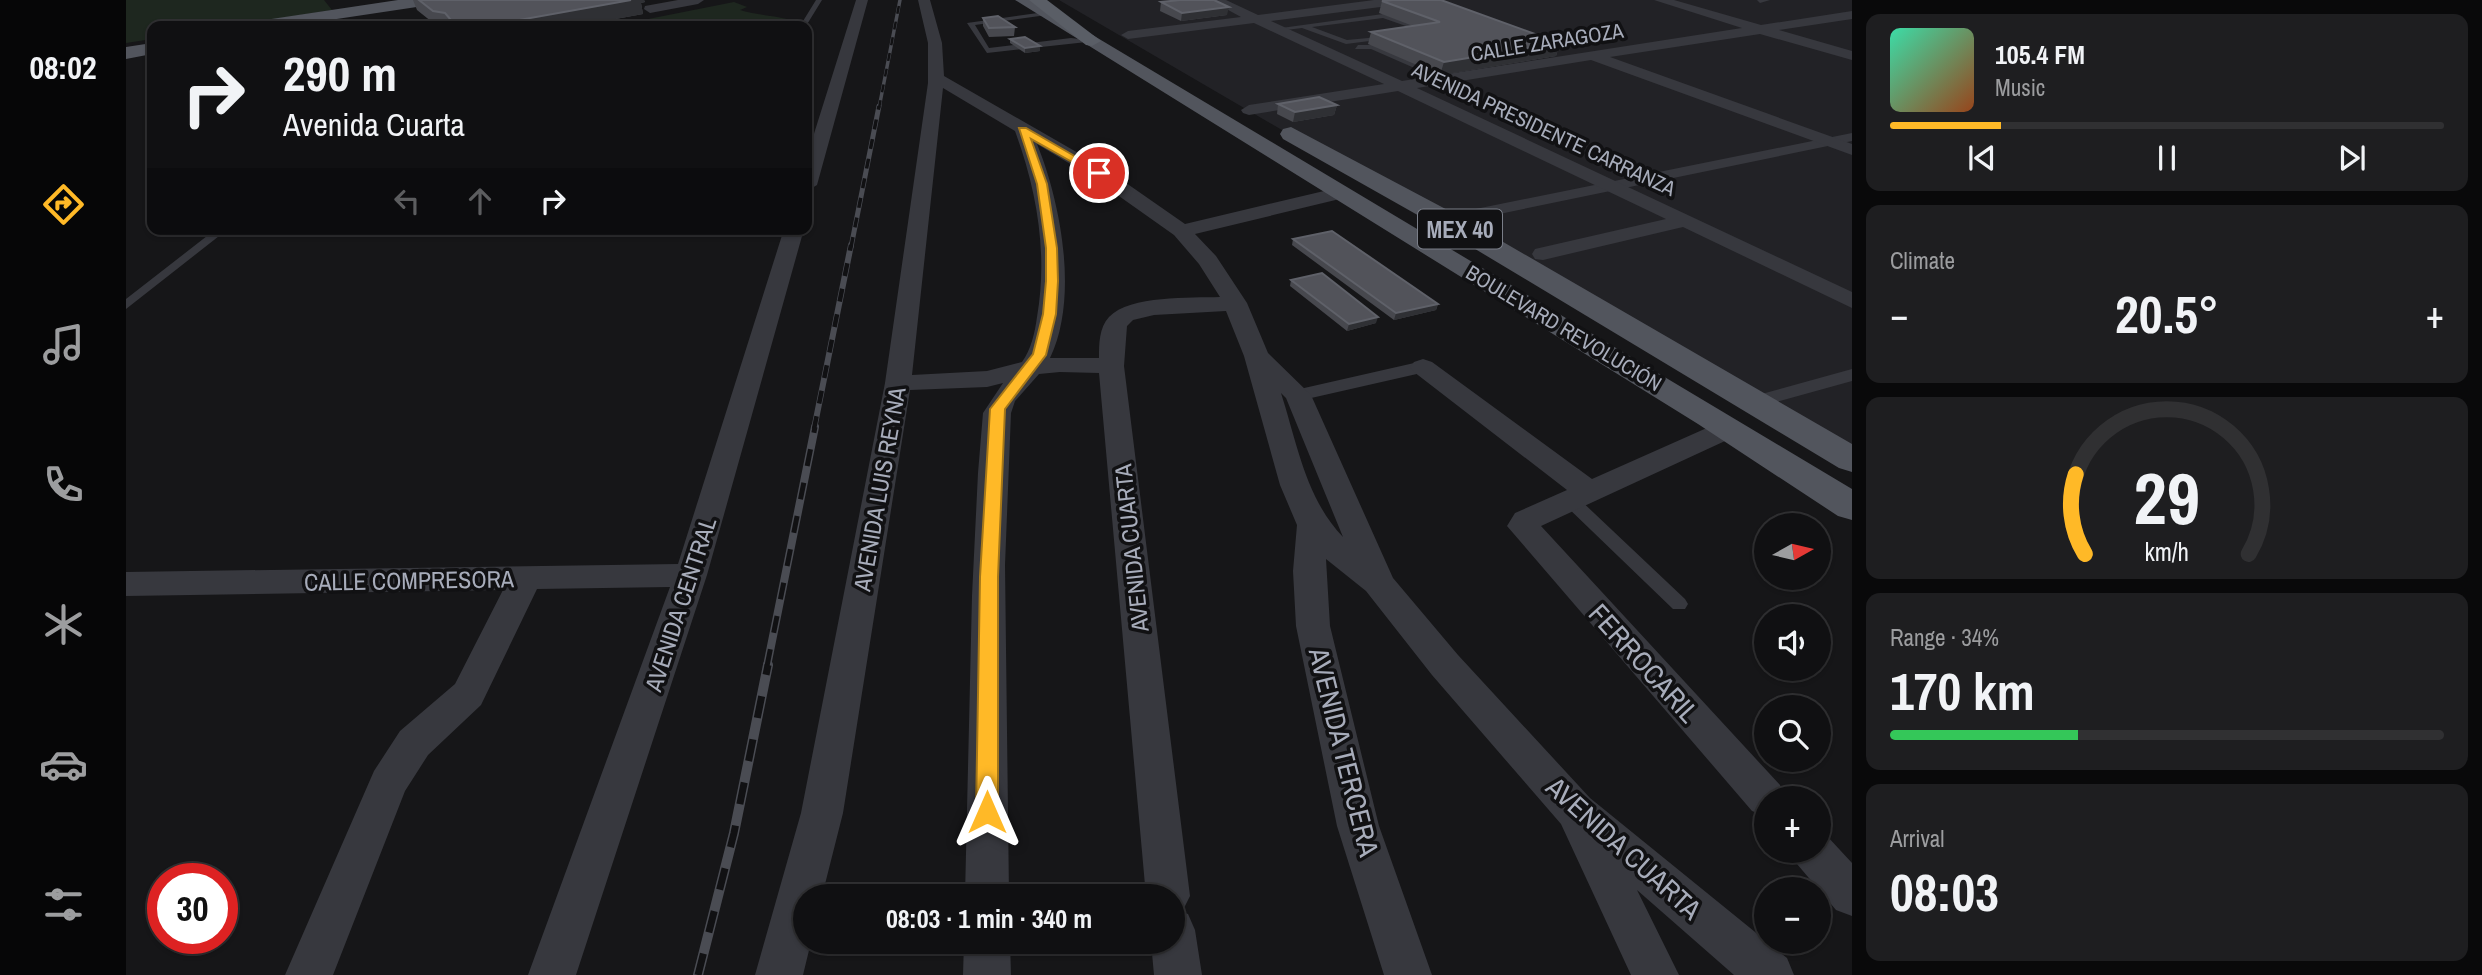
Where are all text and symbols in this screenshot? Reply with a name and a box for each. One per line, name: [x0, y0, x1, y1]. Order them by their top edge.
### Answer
street label: CALLE ZARAGOZA: [1469, 16, 1626, 68]
text: 105.4 FM: [1995, 37, 2085, 72]
text: 290 m: [283, 40, 397, 106]
text: 08:02: [29, 46, 97, 89]
icon: right: [168, 49, 259, 140]
street label: AVENIDA PRESIDENTE CARRANZA: [1407, 55, 1681, 203]
text: Music: [1995, 72, 2045, 103]
text: Avenida Cuarta: [283, 103, 465, 146]
icon: previous: [1963, 139, 2001, 177]
icon: pause: [2148, 139, 2186, 177]
icon: next: [2333, 139, 2371, 177]
pin: [1069, 143, 1129, 203]
icon: arrive: [1080, 154, 1118, 192]
icon: directions: [39, 180, 88, 229]
icon: left: [388, 182, 426, 220]
icon: ahead: [461, 182, 499, 220]
icon: right: [534, 182, 572, 220]
road number: MEX 40: [1418, 210, 1502, 248]
text: Climate: [1890, 245, 1955, 276]
street label: BOULEVARD REVOLUCIÓN: [1461, 258, 1667, 398]
text: 20.5°: [2115, 279, 2219, 349]
text: −: [1890, 289, 1908, 340]
text: +: [2426, 289, 2444, 340]
icon: music: [39, 320, 88, 369]
street label: AVENIDA LUIS REYNA: [845, 384, 913, 594]
text: 29: [2134, 449, 2200, 547]
icon: phone: [39, 460, 88, 509]
street label: AVENIDA CUARTA: [1106, 462, 1156, 634]
street label: AVENIDA CENTRAL: [636, 513, 723, 696]
north arrow: [1754, 513, 1830, 590]
map controls: [1754, 513, 1831, 954]
text: km/h: [2145, 534, 2189, 568]
street label: CALLE COMPRESORA: [304, 562, 515, 598]
street label: FERROCARIL: [1580, 595, 1708, 731]
icon: climate: [39, 600, 88, 649]
button: sound: [1754, 604, 1831, 681]
text: Range · 34%: [1890, 622, 1999, 653]
street label: AVENIDA TERCERA: [1299, 643, 1388, 861]
text: 170 km: [1890, 656, 2035, 726]
button: search: [1754, 695, 1831, 772]
icon: car: [39, 740, 88, 789]
street label: AVENIDA CUARTA: [1538, 767, 1710, 928]
position arrow: [950, 775, 1024, 849]
button: +: [1754, 786, 1831, 863]
text: Arrival: [1890, 823, 1945, 854]
text: 08:03: [1890, 857, 1999, 927]
speed limit sign: 30: [147, 863, 238, 954]
button: −: [1754, 877, 1831, 954]
icon: filters: [39, 880, 88, 929]
text: 08:03 · 1 min · 340 m: [886, 901, 1092, 936]

